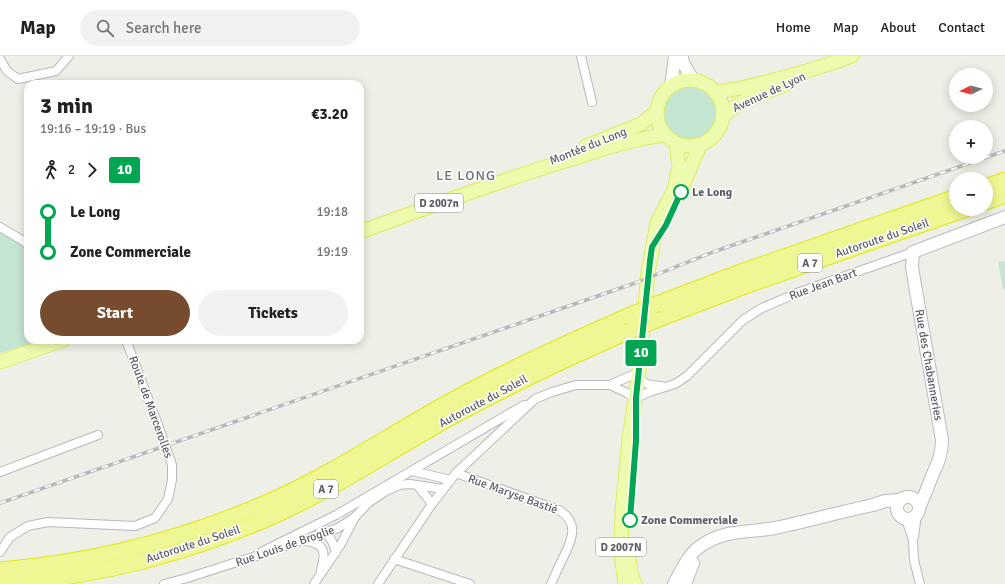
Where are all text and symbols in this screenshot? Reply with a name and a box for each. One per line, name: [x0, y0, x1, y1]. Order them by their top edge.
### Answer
search box: [80, 10, 360, 46]
text: Map: [20, 16, 56, 40]
icon: search: [94, 17, 116, 39]
text: Search here: [126, 19, 201, 37]
text: Home: [776, 19, 811, 36]
text: Map: [833, 19, 858, 36]
text: About: [880, 19, 916, 36]
text: Contact: [938, 19, 985, 36]
north arrow: [949, 68, 993, 112]
map controls: [949, 68, 993, 216]
street label: Avenue de Lyon: [730, 69, 808, 116]
text: 3 min: [40, 92, 93, 119]
text: €3.20: [311, 105, 348, 123]
button: +: [949, 120, 993, 164]
text: 19:16 – 19:19 · Bus: [40, 121, 146, 137]
street label: Montée du Long: [547, 124, 629, 169]
icon: walk: [40, 159, 62, 181]
icon: forward: [81, 159, 103, 181]
text: 10: [117, 161, 132, 178]
text: 2: [68, 162, 75, 178]
district label: LE LONG: [436, 167, 496, 184]
button: −: [949, 172, 993, 216]
marker: Le Long: [673, 184, 689, 200]
place label: Le Long: [692, 185, 733, 200]
road number: D 2007n: [415, 194, 463, 212]
text: Le Long: [70, 203, 120, 221]
text: 19:18: [316, 204, 348, 220]
street label: Autoroute du Soleil: [833, 215, 932, 262]
text: Zone Commerciale: [70, 243, 191, 261]
text: 19:19: [316, 244, 348, 260]
road number: A 7: [798, 254, 822, 272]
street label: Rue Jean Bart: [787, 265, 859, 304]
button: Start: [40, 290, 190, 336]
button: Tickets: [198, 290, 348, 336]
street label: Rue des Chabanneries: [911, 308, 946, 422]
line badge: 10: [623, 340, 659, 366]
text: 10: [633, 344, 649, 361]
street label: Route de Marcerolles: [125, 354, 176, 460]
street label: Autoroute du Soleil: [436, 371, 531, 431]
street label: Rue Maryse Bastié: [466, 471, 560, 518]
road number: A 7: [314, 480, 338, 498]
marker: Zone Commerciale: [622, 512, 638, 528]
place label: Zone Commerciale: [641, 513, 738, 528]
street label: Autoroute du Soleil: [144, 522, 243, 567]
street label: Rue Louis de Broglie: [234, 523, 337, 570]
road number: D 2007N: [596, 538, 646, 556]

